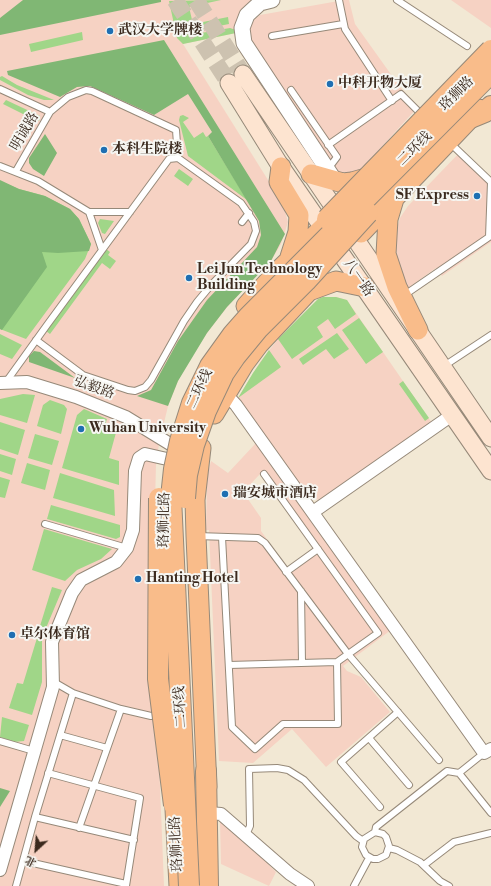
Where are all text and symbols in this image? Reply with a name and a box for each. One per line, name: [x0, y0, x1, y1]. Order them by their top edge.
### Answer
place label: 武汉大学牌楼: [118, 23, 202, 39]
marker: 武汉大学牌楼: [105, 26, 115, 36]
street label: 珞狮路: [436, 73, 478, 115]
place label: 中科开物大厦: [338, 76, 422, 92]
marker: 中科开物大厦: [325, 79, 335, 89]
street label: 明诚路: [7, 110, 43, 154]
street label: 二环线: [394, 128, 436, 170]
place label: 本科生院楼: [112, 142, 182, 158]
marker: 本科生院楼: [99, 145, 109, 155]
place label: SF Express: [396, 188, 469, 204]
marker: SF Express: [472, 191, 482, 201]
street label: 八一路: [339, 256, 377, 300]
place label: Lei Jun Technology Building: [197, 262, 322, 294]
marker: Lei Jun Technology Building: [184, 273, 194, 283]
street label: 二环线: [184, 366, 216, 412]
street label: 弘毅路: [71, 373, 117, 403]
place label: Wuhan University: [89, 421, 206, 437]
marker: Wuhan University: [76, 424, 86, 434]
place label: 瑞安城市酒店: [233, 486, 317, 502]
marker: 瑞安城市酒店: [220, 489, 230, 499]
street label: 珞狮北路: [156, 492, 174, 548]
place label: Hanting Hotel: [146, 571, 239, 587]
marker: Hanting Hotel: [133, 574, 143, 584]
place label: 卓尔体育馆: [20, 627, 90, 643]
marker: 卓尔体育馆: [7, 630, 17, 640]
street label: 二环线: [172, 686, 190, 728]
street label: 珞狮北路: [167, 816, 187, 872]
north arrow: [16, 830, 56, 870]
text: 北: [23, 852, 39, 869]

